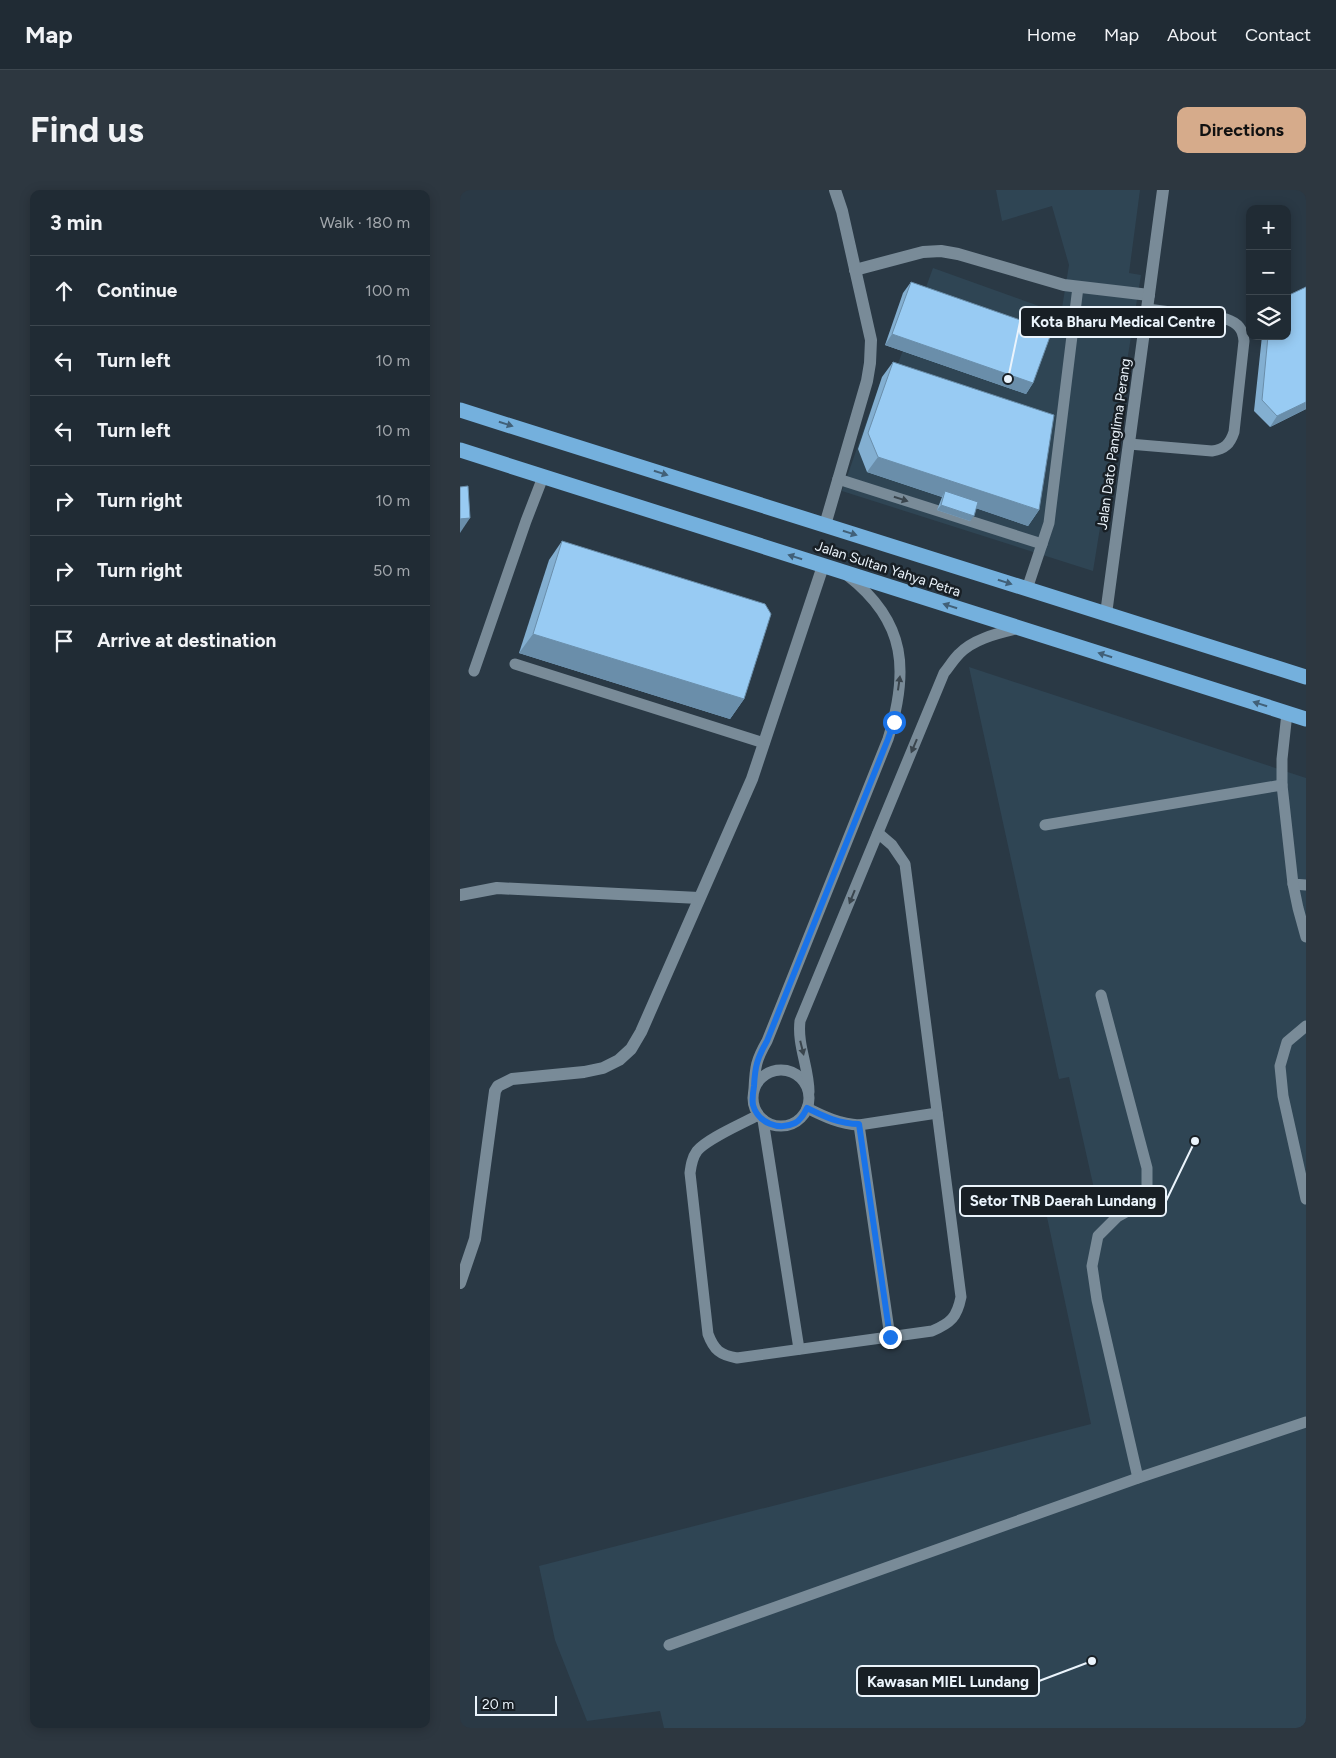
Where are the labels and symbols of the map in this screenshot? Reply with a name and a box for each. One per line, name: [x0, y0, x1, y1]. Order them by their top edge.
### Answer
callout: Kota Bharu Medical Centre: [1020, 307, 1225, 337]
text: Kota Bharu Medical Centre: [1031, 313, 1216, 331]
street label: Jalan Dato Panglima Perang: [1094, 357, 1134, 531]
one-way arrow: [499, 421, 514, 429]
one-way arrow: [654, 470, 669, 478]
one-way arrow: [894, 496, 909, 504]
one-way arrow: [842, 529, 857, 537]
street label: Jalan Sultan Yahya Petra: [813, 537, 963, 601]
one-way arrow: [787, 553, 802, 560]
one-way arrow: [997, 578, 1012, 586]
one-way arrow: [942, 601, 957, 609]
one-way arrow: [1097, 651, 1112, 658]
one-way arrow: [896, 674, 904, 690]
one-way arrow: [1252, 700, 1267, 707]
route start: [883, 711, 906, 734]
one-way arrow: [909, 739, 917, 754]
one-way arrow: [847, 889, 855, 904]
one-way arrow: [798, 1041, 806, 1056]
callout: Setor TNB Daerah Lundang: [960, 1186, 1166, 1216]
text: Setor TNB Daerah Lundang: [970, 1192, 1156, 1210]
route end: [879, 1326, 902, 1349]
callout: Kawasan MIEL Lundang: [857, 1666, 1039, 1696]
text: Kawasan MIEL Lundang: [867, 1673, 1029, 1691]
scale bar: [475, 1693, 558, 1716]

